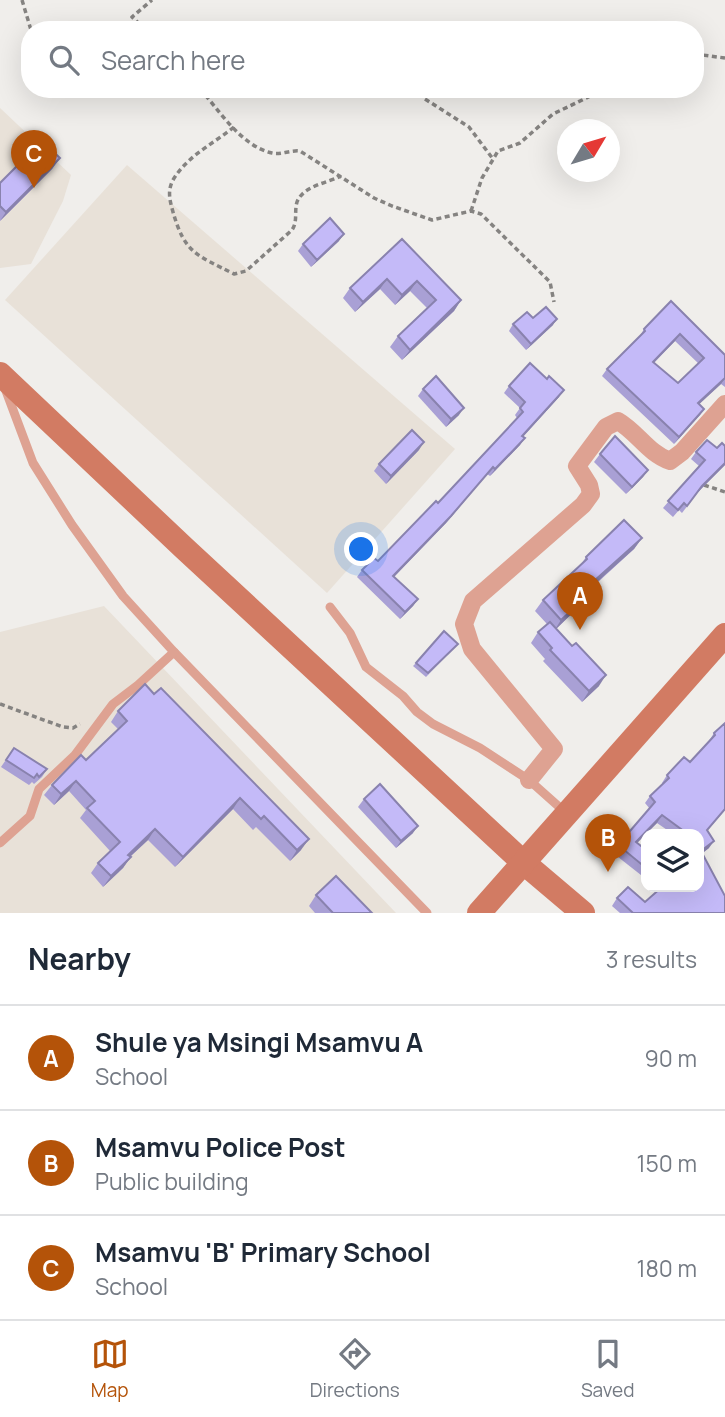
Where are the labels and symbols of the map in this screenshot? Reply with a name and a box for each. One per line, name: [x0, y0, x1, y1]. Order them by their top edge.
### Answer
north arrow: [557, 119, 620, 182]
pin: C: [11, 130, 57, 188]
your location: [344, 532, 378, 566]
pin: A: [557, 572, 603, 630]
pin: B: [585, 814, 631, 872]

